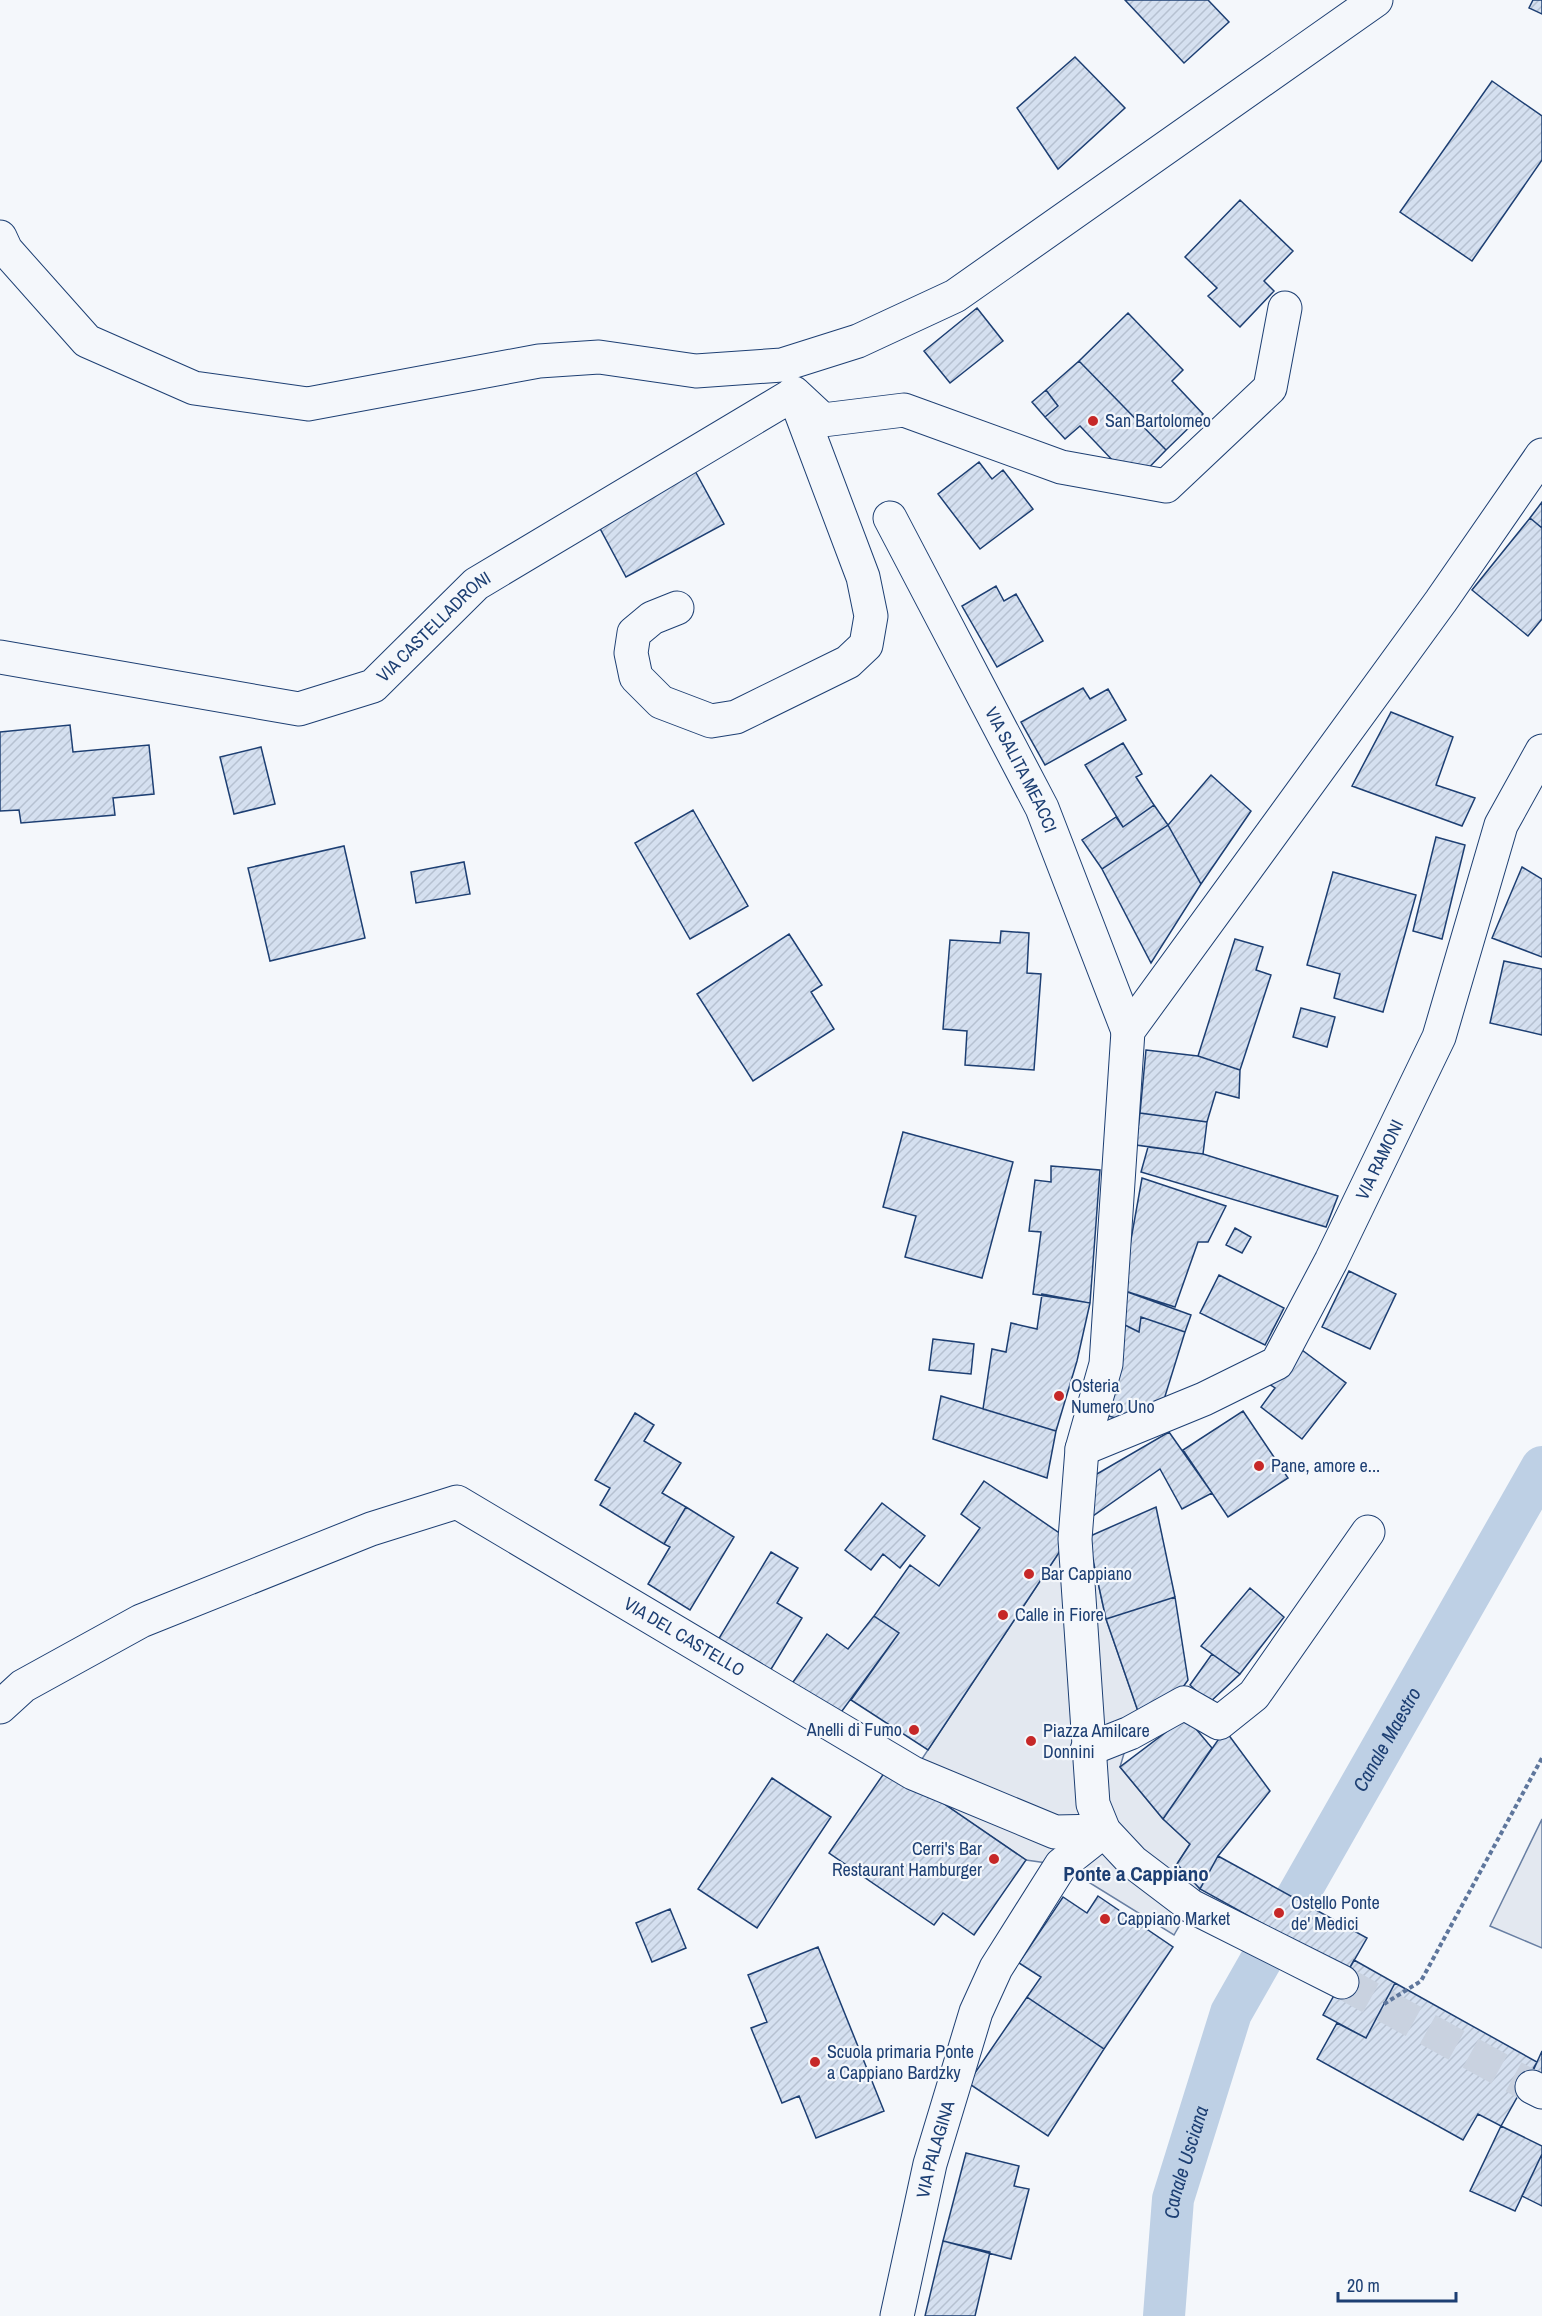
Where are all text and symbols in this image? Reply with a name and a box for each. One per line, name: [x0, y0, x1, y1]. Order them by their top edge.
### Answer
place label: San Bartolomeo: [1105, 408, 1211, 433]
marker: San Bartolomeo: [1086, 414, 1100, 428]
street label: VIA CASTELLADRONI: [371, 565, 495, 688]
street label: VIA SALITA MEACCI: [979, 703, 1063, 836]
street label: VIA RAMONI: [1349, 1115, 1409, 1204]
place label: Osteria Numero Uno: [1071, 1373, 1155, 1419]
marker: Osteria Numero Uno: [1052, 1389, 1066, 1403]
place label: Pane, amore e...: [1271, 1453, 1380, 1478]
marker: Pane, amore e...: [1252, 1459, 1266, 1473]
place label: Bar Cappiano: [1041, 1561, 1132, 1586]
marker: Bar Cappiano: [1022, 1567, 1036, 1581]
street label: VIA DEL CASTELLO: [619, 1591, 750, 1682]
place label: Calle in Fiore: [1015, 1602, 1104, 1627]
marker: Calle in Fiore: [996, 1608, 1010, 1622]
water label: Canale Maestro: [1346, 1682, 1427, 1796]
place label: Anelli di Fumo: [806, 1717, 902, 1742]
place label: Piazza Amilcare Donnini: [1043, 1718, 1150, 1764]
marker: Anelli di Fumo: [907, 1723, 921, 1737]
marker: Piazza Amilcare Donnini: [1024, 1734, 1038, 1748]
place label: Cerri's Bar Restaurant Hamburger: [832, 1836, 982, 1882]
marker: Cerri's Bar Restaurant Hamburger: [987, 1852, 1001, 1866]
district label: Ponte a Cappiano: [1063, 1859, 1209, 1888]
place label: Ostello Ponte de' Medici: [1291, 1890, 1380, 1936]
place label: Cappiano Market: [1117, 1906, 1230, 1931]
marker: Ostello Ponte de' Medici: [1272, 1906, 1286, 1920]
marker: Cappiano Market: [1098, 1912, 1112, 1926]
place label: Scuola primaria Ponte a Cappiano Bardzky: [827, 2039, 974, 2085]
marker: Scuola primaria Ponte a Cappiano Bardzky: [808, 2055, 822, 2069]
street label: VIA PALAGINA: [910, 2097, 960, 2200]
water label: Canale Usciana: [1158, 2102, 1214, 2220]
scale bar: [1338, 2265, 1456, 2303]
text: 20 m: [1347, 2273, 1380, 2298]

